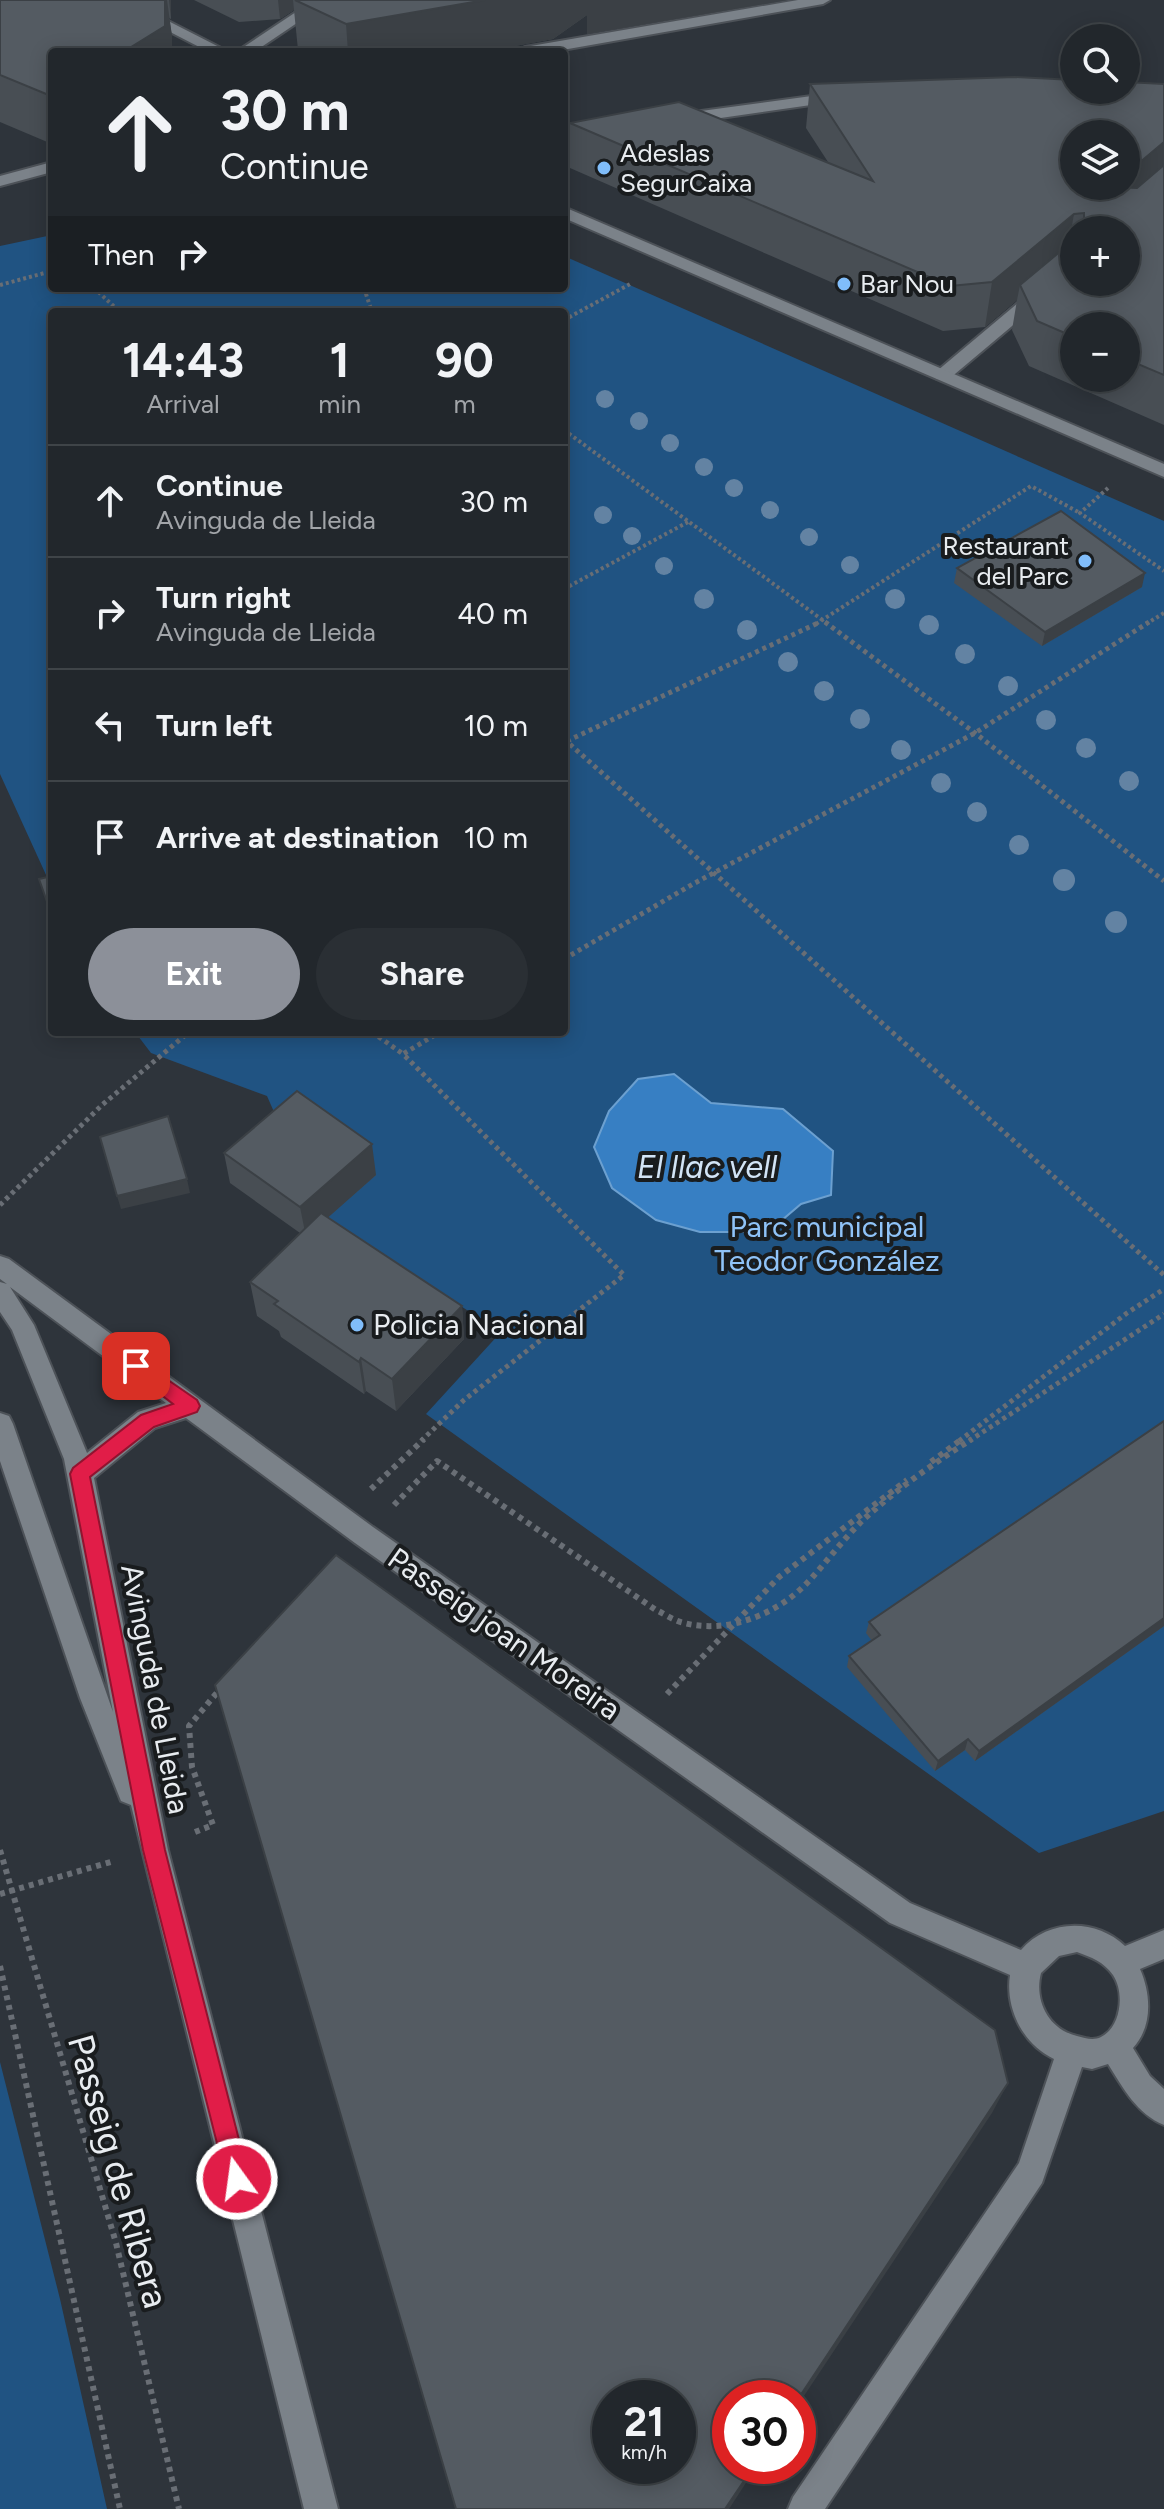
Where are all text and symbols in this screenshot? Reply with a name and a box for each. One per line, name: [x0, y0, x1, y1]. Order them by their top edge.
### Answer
map controls: [1060, 24, 1140, 392]
button: search: [1060, 24, 1140, 104]
text: 30 m: [220, 77, 350, 144]
icon: ahead: [88, 80, 192, 184]
button: layers: [1060, 120, 1140, 200]
place label: Adeslas SegurCaixa: [620, 137, 752, 199]
text: Continue: [220, 145, 369, 188]
marker: Adeslas SegurCaixa: [595, 159, 613, 177]
button: +: [1060, 216, 1140, 296]
icon: right: [170, 232, 214, 276]
text: Then: [88, 236, 154, 273]
place label: Bar Nou: [860, 268, 954, 300]
marker: Bar Nou: [835, 275, 853, 293]
button: −: [1060, 312, 1140, 392]
text: 14:43: [122, 331, 244, 389]
text: 1: [329, 331, 350, 389]
text: 90: [435, 331, 494, 389]
text: Arrival: [146, 388, 220, 420]
text: min: [318, 388, 361, 420]
text: m: [453, 388, 476, 420]
text: Continue: [156, 467, 283, 504]
icon: ahead: [88, 479, 132, 523]
text: 30 m: [460, 483, 528, 520]
text: Avinguda de Lleida: [156, 504, 376, 536]
place label: Restaurant del Parc: [942, 530, 1069, 592]
marker: Restaurant del Parc: [1076, 552, 1094, 570]
text: Turn right: [156, 579, 291, 616]
icon: right: [88, 591, 132, 635]
text: 40 m: [457, 595, 528, 632]
text: Avinguda de Lleida: [156, 616, 376, 648]
icon: left: [88, 703, 132, 747]
text: Turn left: [156, 707, 273, 744]
text: 10 m: [463, 707, 528, 744]
icon: arrive: [88, 815, 132, 859]
text: Arrive at destination: [156, 819, 439, 856]
text: 10 m: [463, 819, 528, 856]
button: Exit: [88, 928, 300, 1020]
button: Share: [316, 928, 528, 1020]
water label: El llac vell: [637, 1148, 778, 1186]
park label: Parc municipal Teodor González: [714, 1208, 940, 1279]
place label: Policia Nacional: [373, 1306, 585, 1343]
marker: Policia Nacional: [348, 1316, 366, 1334]
pin: [102, 1332, 170, 1400]
icon: arrive: [114, 1344, 158, 1388]
street label: Passeig joan Moreira: [381, 1539, 628, 1728]
street label: Avinguda de Lleida: [113, 1561, 198, 1817]
street label: Passeig de Ribera: [59, 2030, 178, 2313]
position arrow: [195, 2137, 279, 2221]
speed limit sign: 30: [712, 2380, 816, 2484]
text: 21: [624, 2398, 664, 2446]
text: km/h: [621, 2440, 667, 2464]

